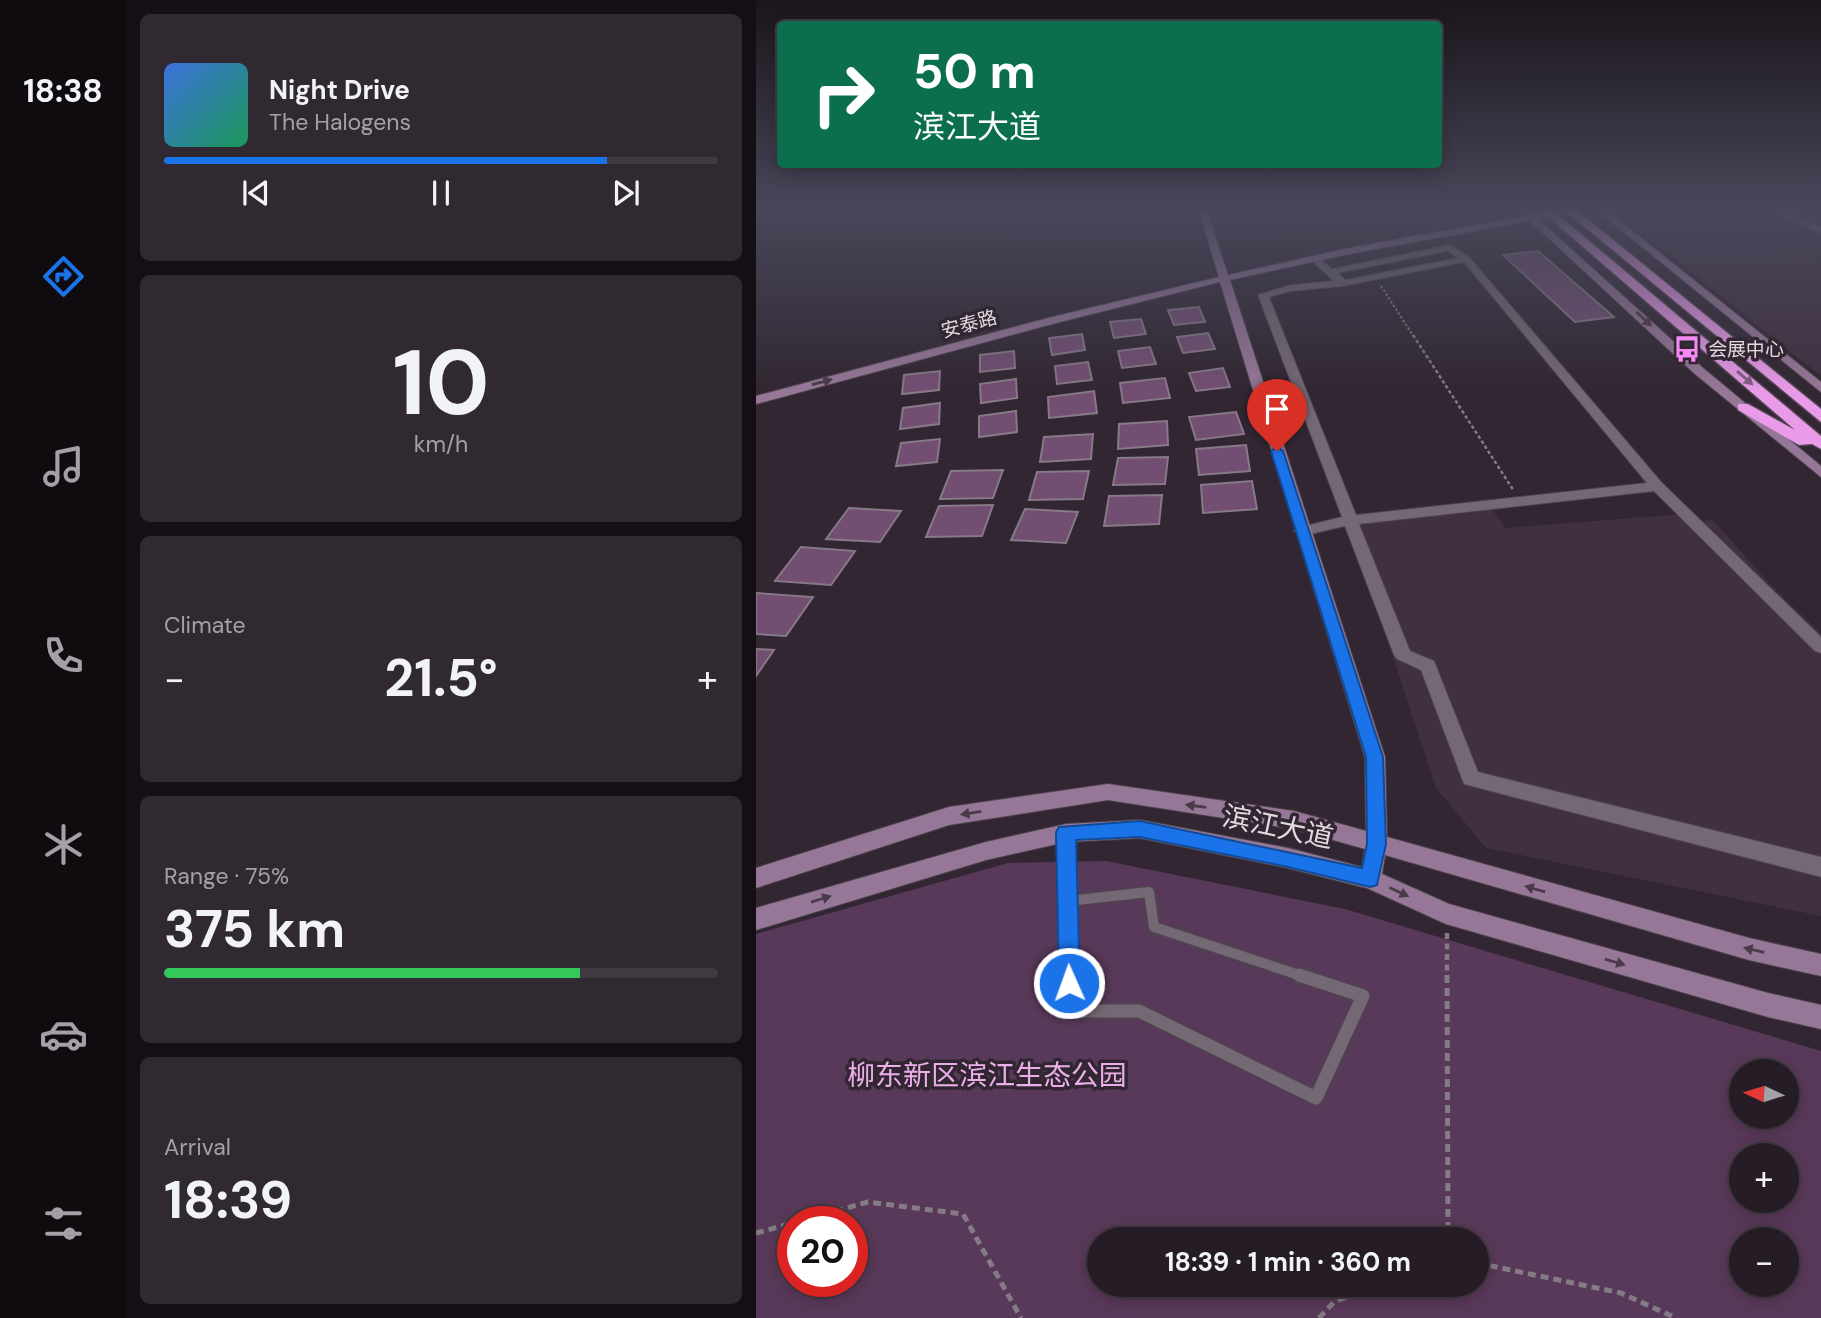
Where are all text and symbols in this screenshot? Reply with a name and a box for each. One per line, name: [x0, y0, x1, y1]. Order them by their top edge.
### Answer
text: 50 m: [913, 39, 1036, 103]
icon: right: [798, 49, 889, 140]
text: 18:38: [23, 70, 103, 112]
text: Night Drive: [269, 73, 410, 107]
text: 滨江大道: [913, 106, 1041, 148]
text: The Halogens: [269, 107, 411, 137]
icon: previous: [237, 174, 275, 212]
icon: pause: [422, 174, 460, 212]
icon: next: [607, 174, 645, 212]
icon: directions: [39, 252, 88, 301]
street label: 安泰路: [938, 305, 1000, 343]
one-way arrow: [1635, 311, 1652, 327]
text: 10: [392, 324, 490, 442]
bus stop icon: 会展中心: [1672, 334, 1702, 364]
place label: 会展中心: [1708, 337, 1784, 362]
one-way arrow: [1737, 370, 1754, 385]
one-way arrow: [811, 376, 833, 387]
pin: [1247, 379, 1307, 451]
icon: arrive: [1258, 390, 1296, 428]
text: km/h: [414, 429, 468, 459]
icon: music: [39, 442, 88, 491]
text: Climate: [164, 610, 246, 640]
icon: phone: [39, 631, 88, 680]
text: 21.5°: [384, 644, 498, 712]
text: −: [164, 654, 185, 704]
text: +: [697, 654, 718, 704]
street label: 滨江大道: [1219, 797, 1337, 857]
one-way arrow: [1185, 800, 1207, 811]
one-way arrow: [960, 808, 982, 819]
icon: climate: [39, 820, 88, 869]
text: Range · 75%: [164, 861, 289, 891]
one-way arrow: [1525, 883, 1546, 893]
one-way arrow: [1389, 886, 1409, 898]
one-way arrow: [811, 893, 832, 904]
text: 375 km: [164, 895, 345, 963]
one-way arrow: [1743, 944, 1765, 955]
position arrow: [1032, 946, 1106, 1020]
one-way arrow: [1605, 957, 1626, 967]
icon: car: [39, 1010, 88, 1059]
park label: 柳东新区滨江生态公园: [847, 1057, 1127, 1094]
north arrow: [1729, 1059, 1799, 1129]
map controls: [1729, 1059, 1799, 1297]
text: Arrival: [164, 1132, 231, 1162]
button: +: [1729, 1143, 1799, 1213]
text: 18:39: [164, 1166, 292, 1234]
icon: filters: [39, 1199, 88, 1248]
speed limit sign: 20: [777, 1206, 868, 1297]
button: −: [1729, 1227, 1799, 1297]
text: 18:39 · 1 min · 360 m: [1165, 1245, 1411, 1279]

